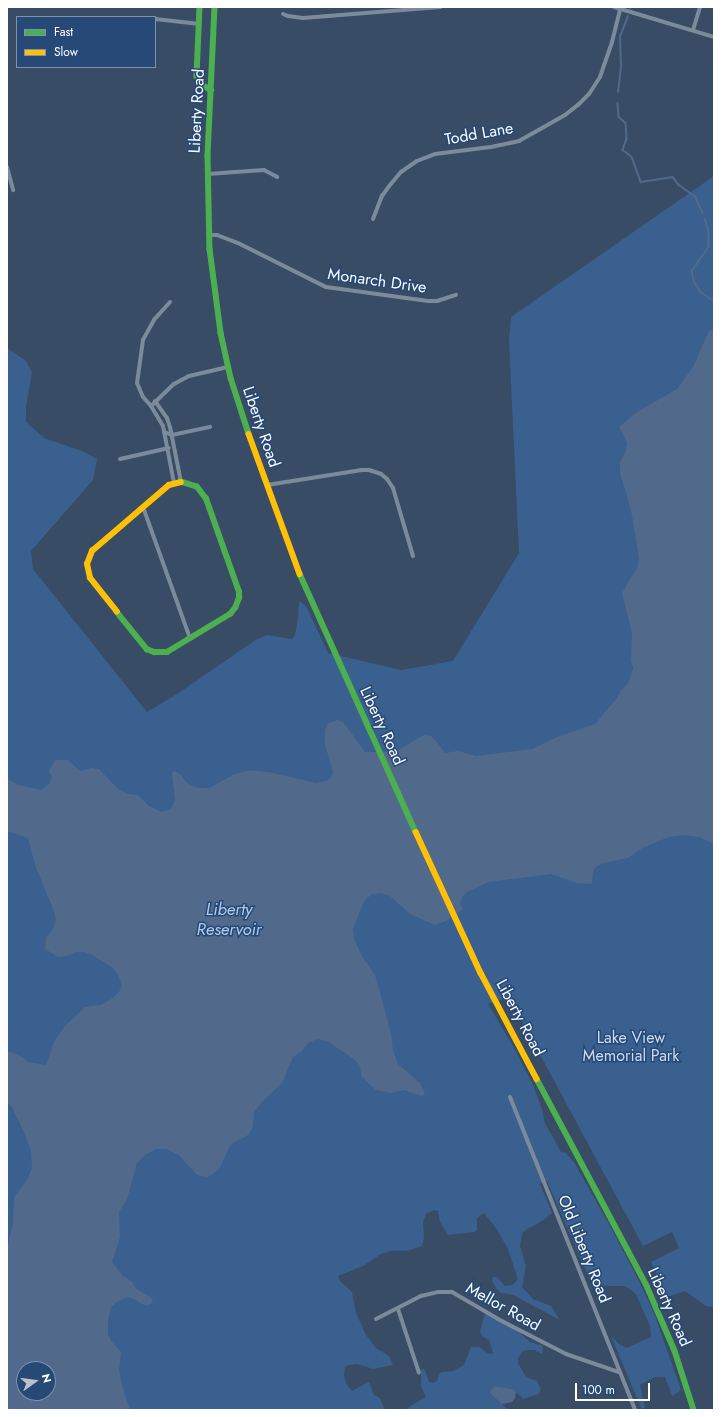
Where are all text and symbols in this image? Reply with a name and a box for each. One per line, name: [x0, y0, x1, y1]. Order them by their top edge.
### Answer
legend: [16, 16, 156, 68]
text: Fast: [54, 23, 73, 41]
text: Slow: [54, 43, 78, 61]
street label: Liberty Road: [185, 68, 209, 154]
street label: Todd Lane: [443, 119, 515, 149]
street label: Monarch Drive: [326, 265, 428, 297]
street label: Liberty Road: [238, 384, 284, 470]
street label: Liberty Road: [355, 684, 409, 768]
water label: Liberty Reservoir: [196, 900, 262, 940]
street label: Liberty Road: [492, 976, 548, 1060]
park label: Lake View Memorial Park: [583, 1028, 679, 1066]
street label: Old Liberty Road: [554, 1192, 614, 1306]
street label: Liberty Road: [643, 1265, 695, 1349]
street label: Mellor Road: [462, 1279, 544, 1335]
north arrow: [16, 1361, 56, 1401]
text: N: [38, 1372, 55, 1385]
scale bar: [577, 1375, 652, 1401]
text: 100 m: [582, 1381, 615, 1399]

